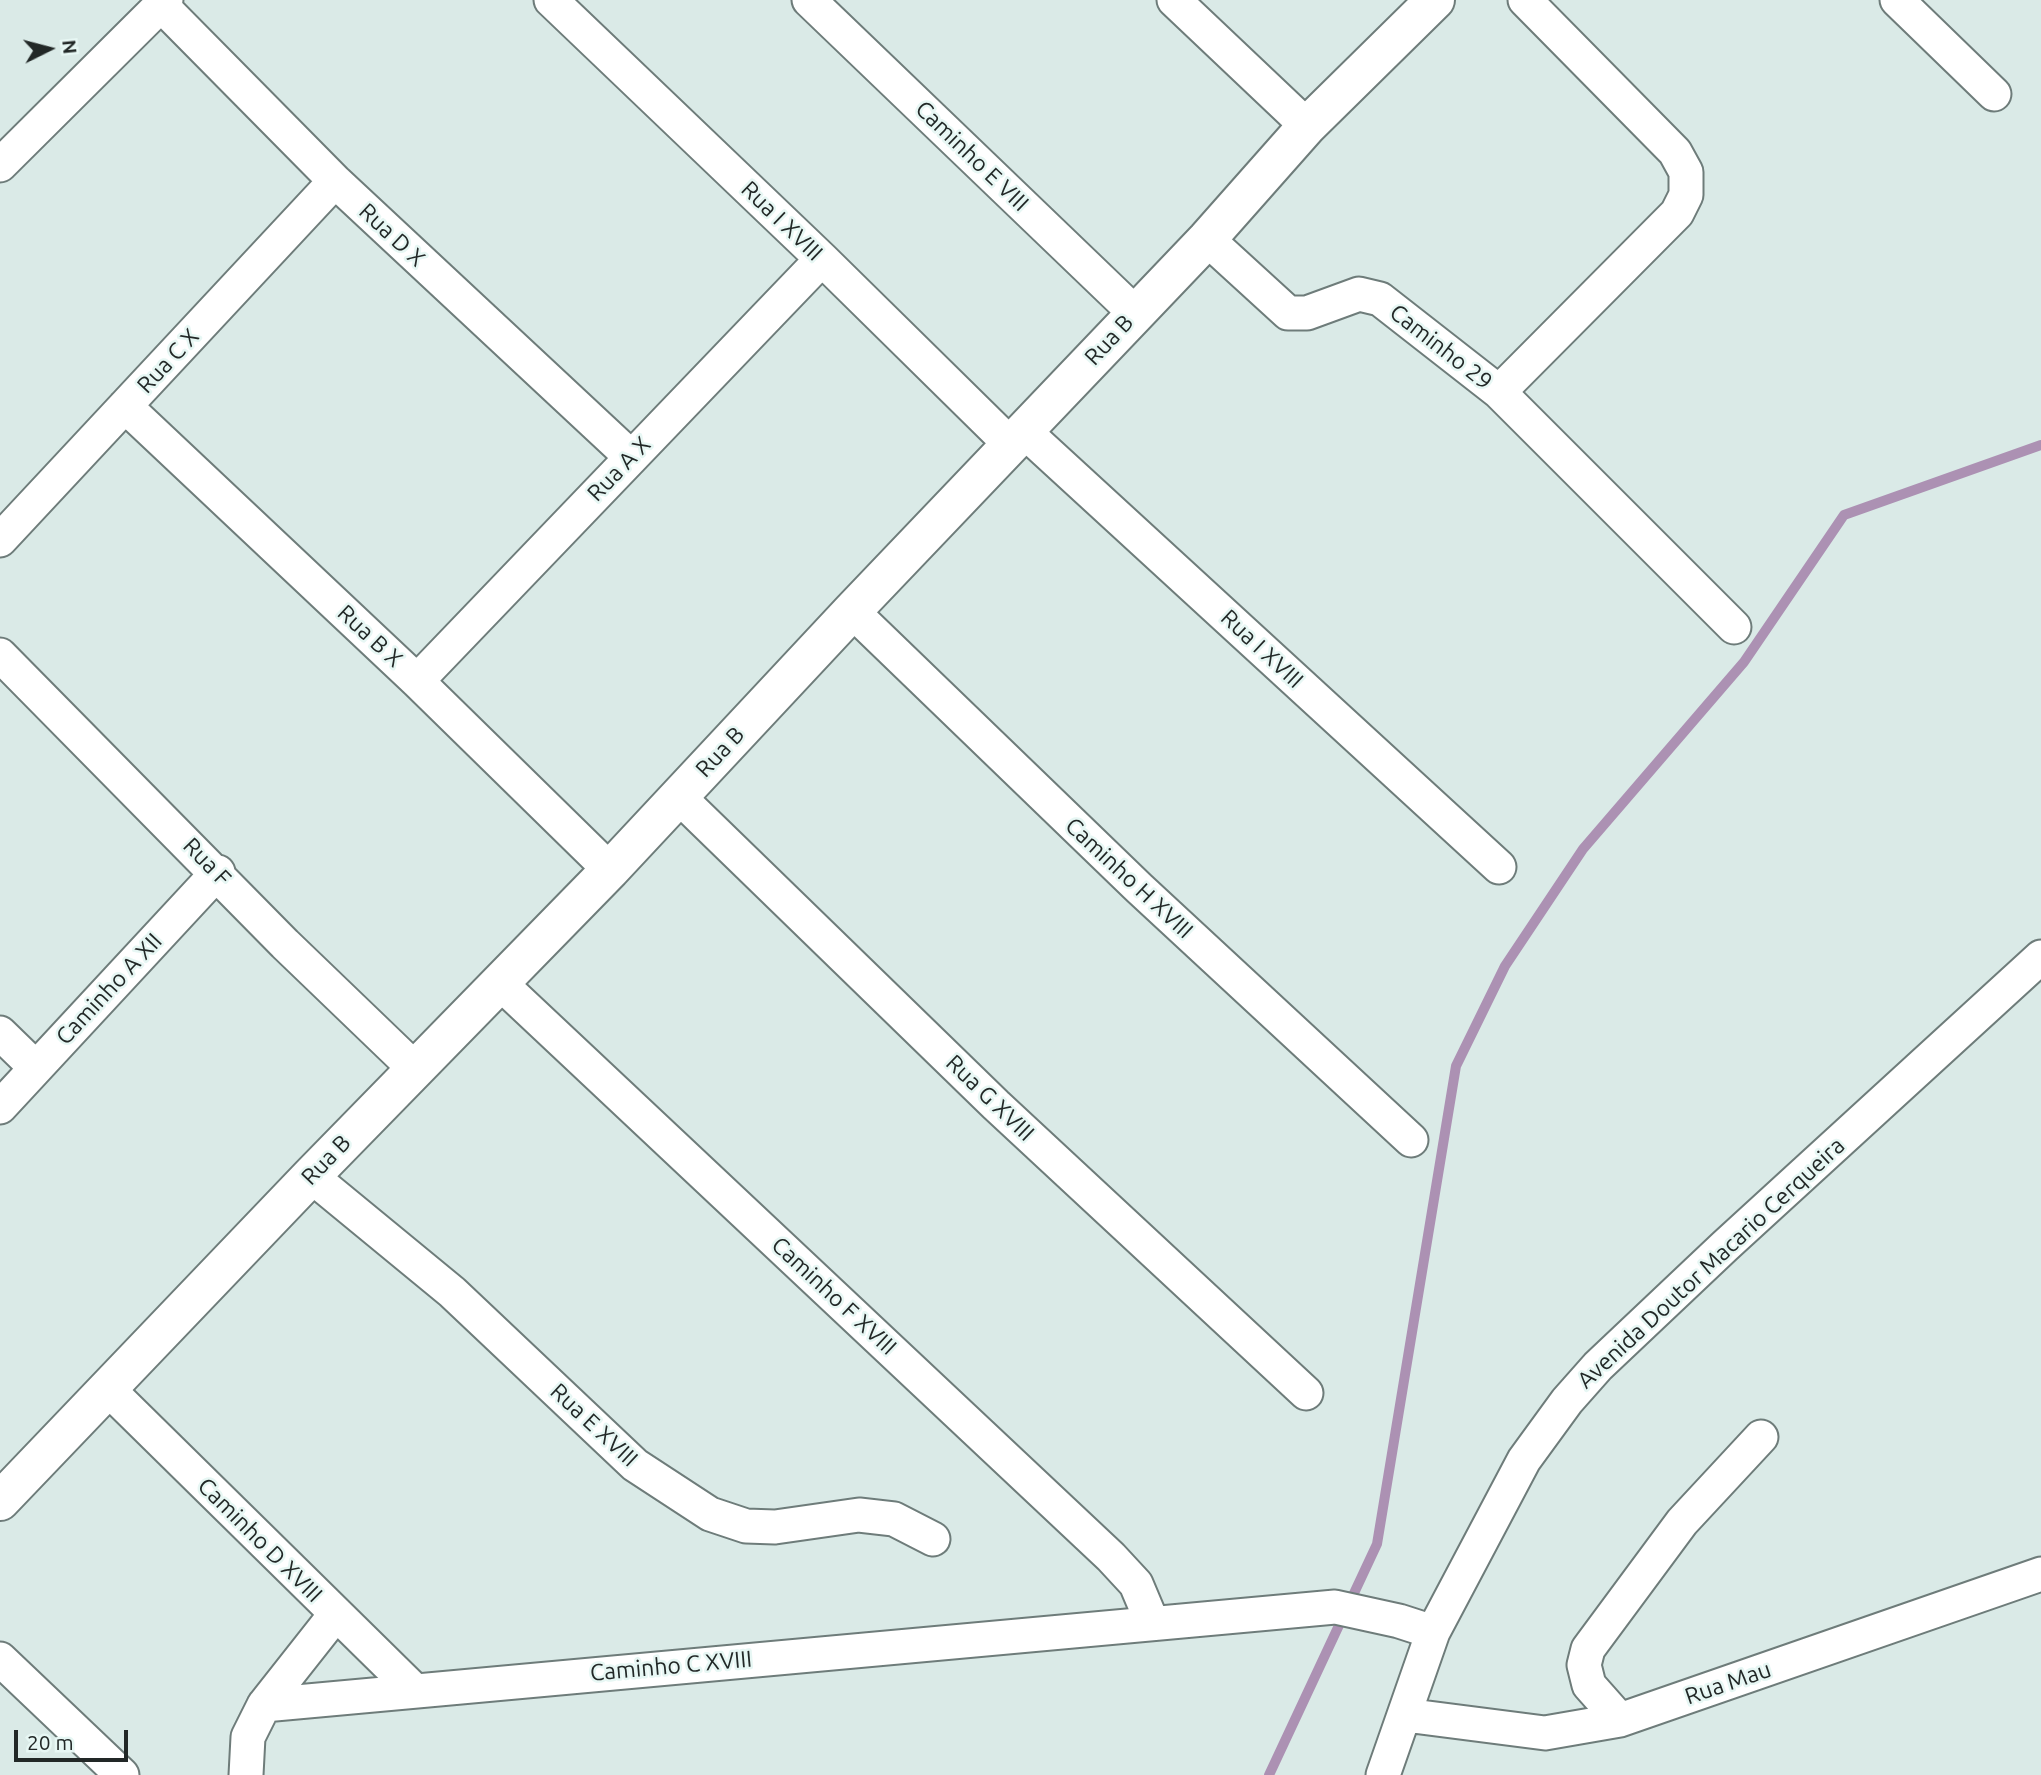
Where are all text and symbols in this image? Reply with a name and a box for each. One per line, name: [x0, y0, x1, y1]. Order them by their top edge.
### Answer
north arrow: [14, 14, 84, 84]
text: N: [58, 39, 82, 55]
street label: Caminho E VIII: [910, 95, 1034, 217]
street label: Rua I XVIII: [736, 175, 828, 267]
street label: Rua D X: [353, 198, 431, 272]
street label: Caminho 29: [1384, 298, 1498, 396]
street label: Rua B: [1079, 309, 1139, 371]
street label: Rua C X: [131, 323, 205, 399]
street label: Rua A X: [582, 431, 656, 507]
street label: Rua B X: [332, 599, 408, 673]
street label: Rua I XVIII: [1215, 604, 1309, 694]
street label: Rua B: [690, 721, 750, 783]
street label: Caminho H XVIII: [1059, 812, 1199, 944]
street label: Rua F: [177, 832, 237, 892]
street label: Caminho A XII: [50, 927, 168, 1051]
street label: Rua G XVIII: [940, 1049, 1040, 1147]
street label: Rua B: [296, 1129, 356, 1191]
street label: Avenida Doutor Macario Cerqueira: [1572, 1132, 1850, 1394]
street label: Caminho F XVIII: [766, 1231, 902, 1361]
street label: Rua E XVIII: [545, 1378, 643, 1472]
street label: Caminho D XVIII: [192, 1472, 328, 1608]
street label: Caminho C XVIII: [589, 1645, 753, 1687]
street label: Rua Mau: [1681, 1655, 1775, 1711]
scale bar: [18, 1716, 131, 1760]
text: 20 m: [27, 1730, 74, 1754]

